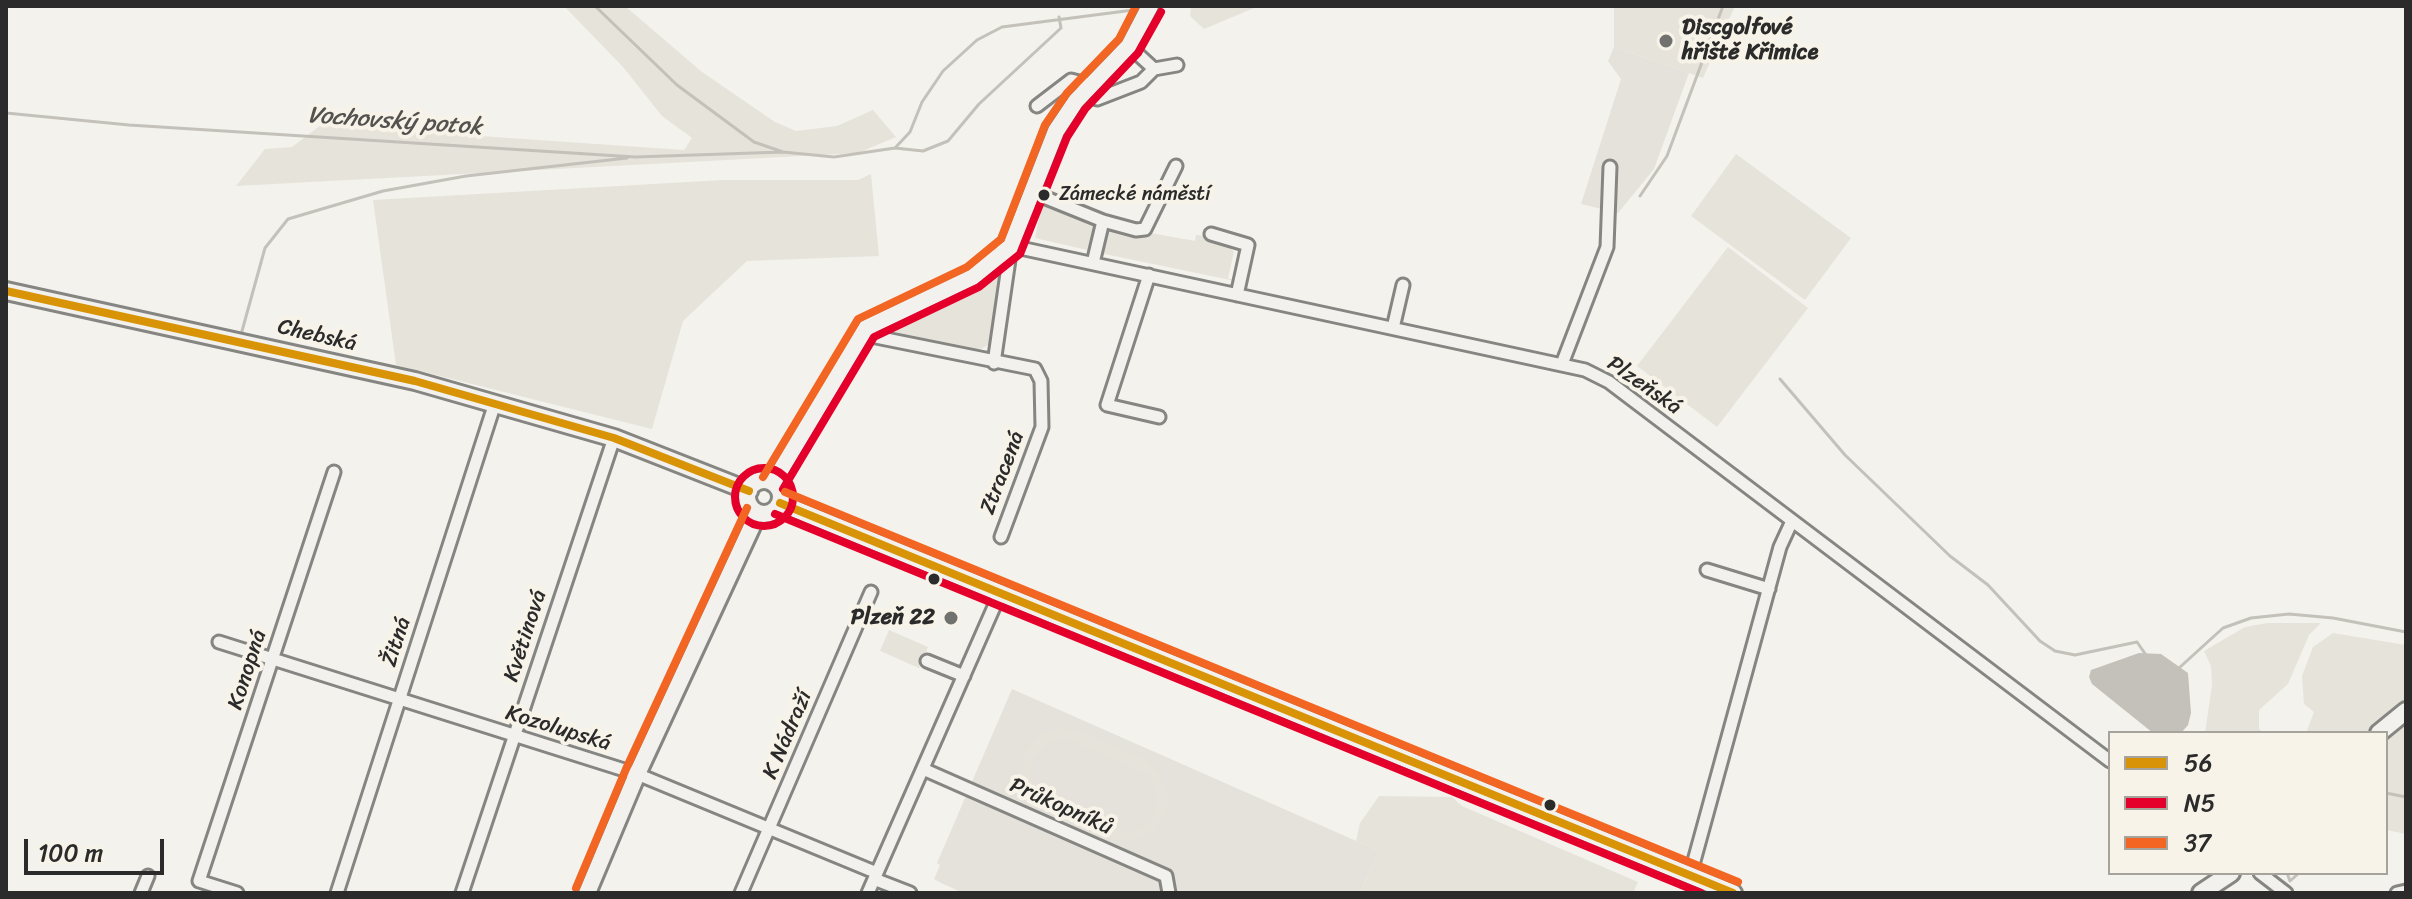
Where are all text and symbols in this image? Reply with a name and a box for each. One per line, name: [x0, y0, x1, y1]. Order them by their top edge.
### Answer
place label: Discgolfové hřiště Křimice: [1682, 15, 1818, 66]
marker: Discgolfové hřiště Křimice: [1657, 32, 1675, 50]
water label: Vochovský potok: [307, 102, 483, 142]
place label: Zámecké náměstí: [1059, 183, 1211, 207]
marker: Zámecké náměstí: [1036, 187, 1052, 203]
street label: Chebská: [275, 314, 359, 358]
street label: Plzeňská: [1602, 351, 1686, 421]
street label: Ztracená: [975, 428, 1031, 518]
unlabelled marker: [926, 571, 942, 587]
street label: Květinová: [499, 587, 553, 685]
place label: Plzeň 22: [851, 605, 935, 631]
marker: Plzeň 22: [942, 609, 960, 627]
street label: Žitná: [377, 614, 417, 670]
street label: Konopná: [223, 627, 273, 713]
street label: K Nádraží: [758, 687, 818, 783]
street label: Kozolupská: [502, 700, 614, 758]
legend: [2108, 731, 2388, 875]
text: 56: [2184, 742, 2212, 784]
street label: Průkopníků: [1005, 773, 1117, 841]
text: N5: [2184, 782, 2215, 824]
unlabelled marker: [1542, 797, 1558, 813]
text: 37: [2184, 822, 2211, 864]
scale bar: [28, 823, 168, 873]
text: 100 m: [38, 832, 103, 874]

